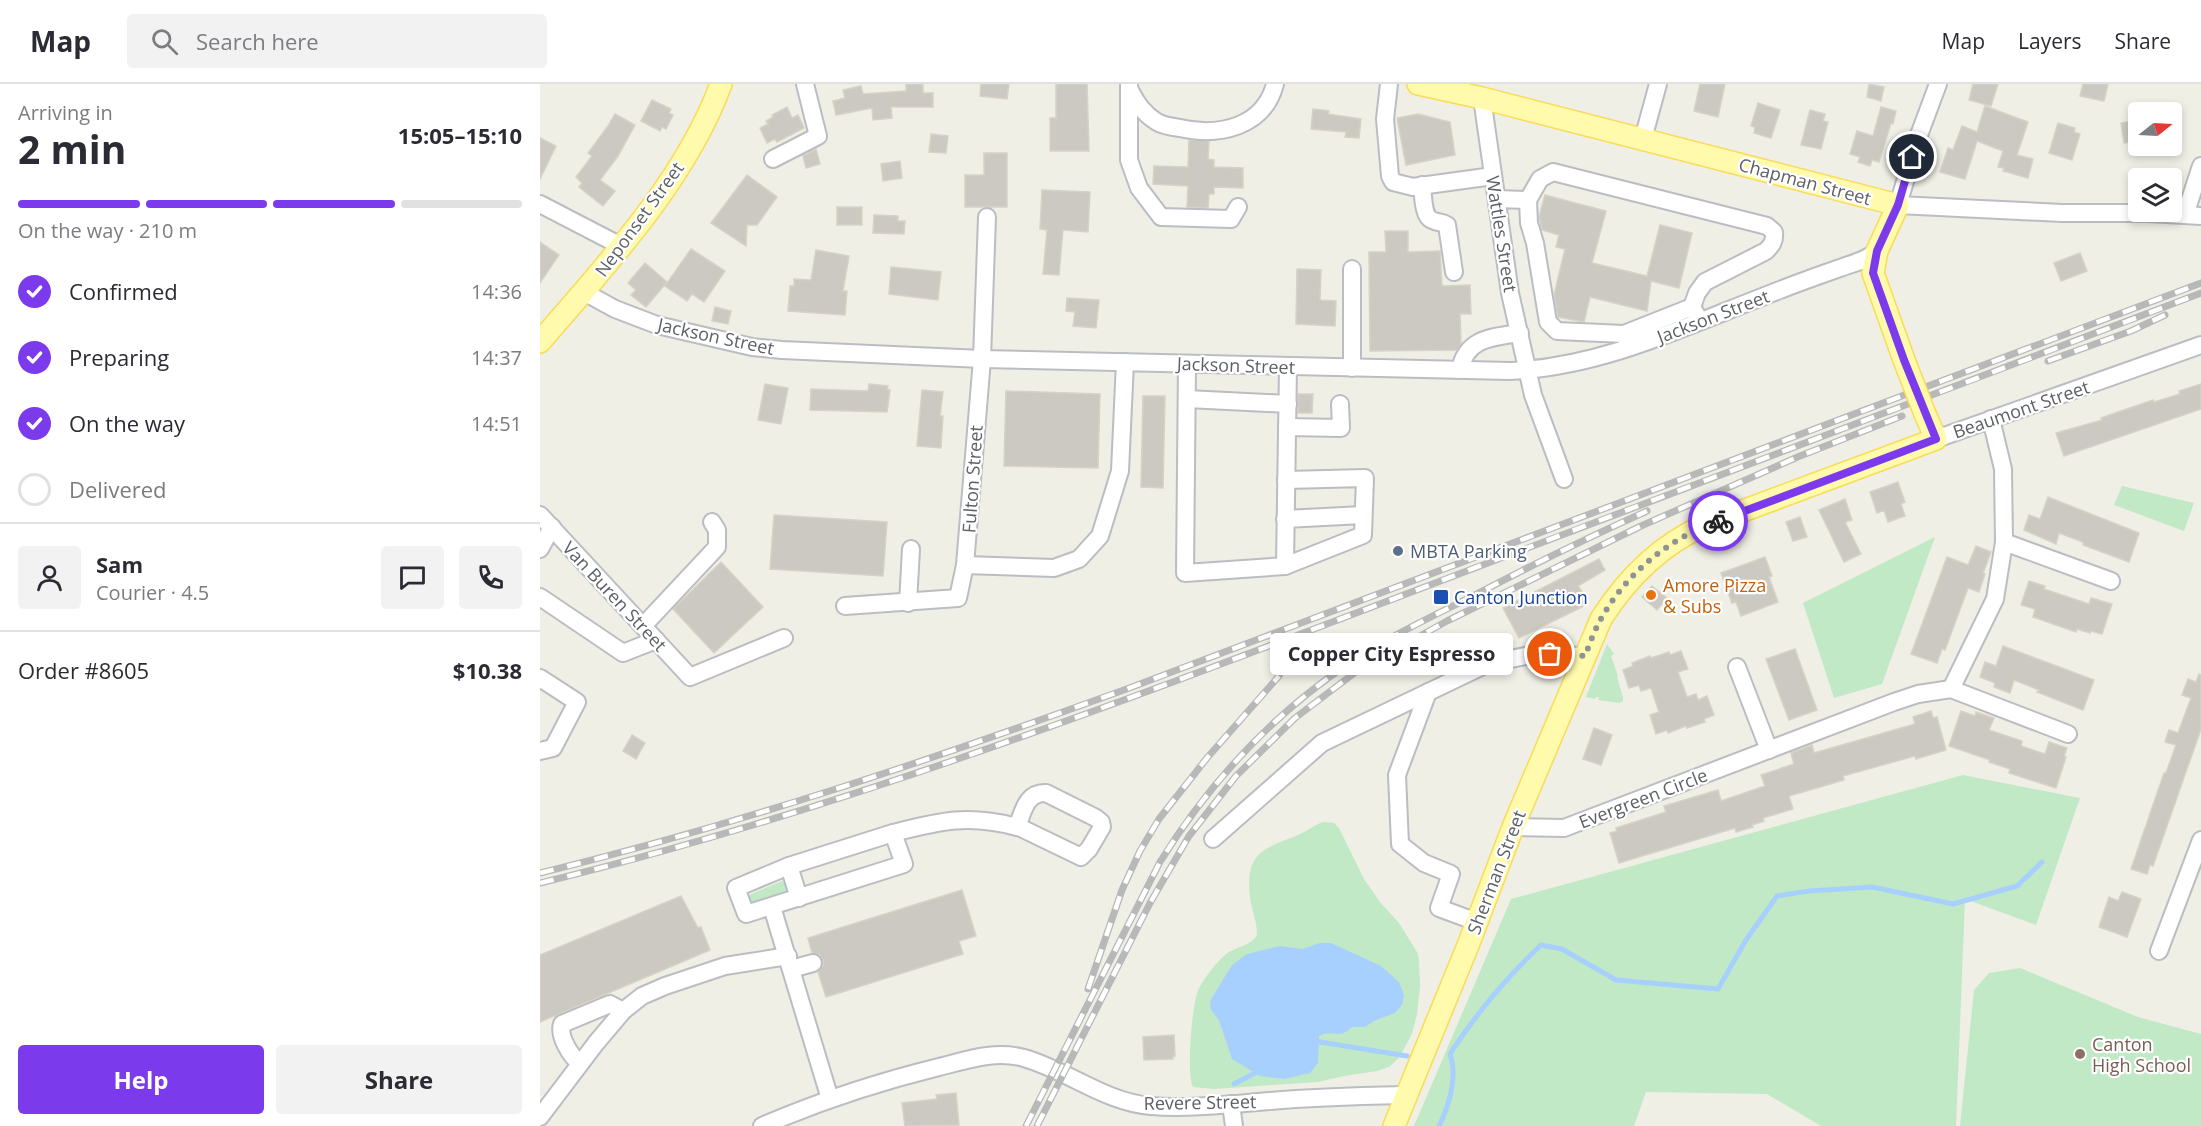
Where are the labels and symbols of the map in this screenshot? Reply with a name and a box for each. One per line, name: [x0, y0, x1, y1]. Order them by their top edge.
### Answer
north arrow: [2128, 102, 2182, 156]
pin: [1886, 131, 1937, 182]
street label: Chapman Street: [1736, 152, 1874, 210]
street label: Neponset Street: [589, 157, 689, 281]
street label: Wattles Street: [1481, 174, 1523, 294]
street label: Jackson Street: [1652, 284, 1773, 349]
street label: Jackson Street: [654, 312, 776, 360]
street label: Jackson Street: [1174, 351, 1296, 379]
street label: Beaumont Street: [1950, 374, 2092, 444]
street label: Fulton Street: [956, 424, 988, 534]
courier: [1688, 491, 1748, 551]
street label: Van Buren Street: [558, 536, 672, 656]
place label: MBTA Parking: [1410, 539, 1527, 563]
marker: MBTA Parking: [1391, 544, 1405, 558]
place label: Amore Pizza & Subs: [1663, 573, 1766, 618]
place label: Canton Junction: [1454, 585, 1588, 609]
marker: Canton Junction: [1432, 588, 1450, 606]
marker: Amore Pizza & Subs: [1644, 588, 1658, 602]
pin: [1524, 628, 1575, 679]
callout: Copper City Espresso: [1271, 633, 1514, 675]
street label: Evergreen Circle: [1575, 762, 1711, 834]
street label: Sherman Street: [1461, 807, 1531, 937]
place label: Canton High School: [2092, 1032, 2191, 1077]
marker: Canton High School: [2073, 1047, 2087, 1061]
street label: Revere Street: [1143, 1089, 1257, 1115]

